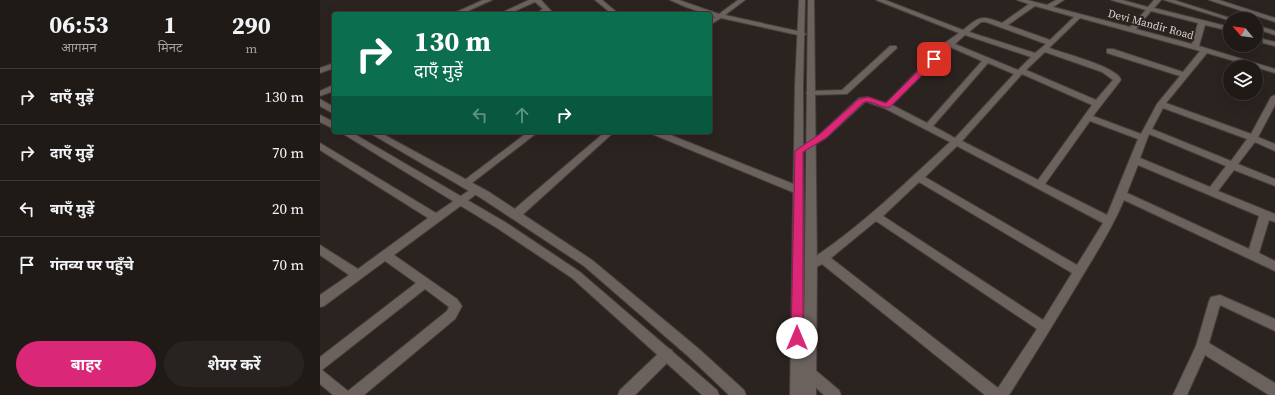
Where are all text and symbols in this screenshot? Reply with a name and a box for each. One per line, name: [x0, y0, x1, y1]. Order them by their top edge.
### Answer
street label: Devi Mandir Road: [1106, 6, 1196, 43]
text: 06:53: [49, 8, 108, 41]
text: 1: [164, 8, 177, 41]
text: 290: [232, 9, 271, 42]
north arrow: [1223, 12, 1263, 52]
map controls: [1223, 12, 1263, 100]
text: 130 m: [414, 22, 491, 60]
icon: right: [348, 28, 400, 80]
text: आगमन: [61, 39, 97, 56]
text: मिनट: [158, 39, 183, 56]
text: m: [245, 40, 257, 57]
pin: [917, 42, 951, 76]
icon: arrive: [923, 48, 945, 70]
text: दाएँ मुड़ें: [414, 58, 463, 83]
button: layers: [1223, 60, 1263, 100]
icon: right: [16, 86, 38, 108]
text: दाएँ मुड़ें: [50, 86, 94, 107]
text: 130 m: [264, 86, 304, 107]
icon: left: [469, 104, 491, 126]
icon: ahead: [511, 104, 533, 126]
icon: right: [553, 104, 575, 126]
icon: right: [16, 142, 38, 164]
text: दाएँ मुड़ें: [50, 142, 94, 163]
text: 70 m: [272, 142, 304, 163]
icon: left: [16, 198, 38, 220]
text: बाएँ मुड़ें: [50, 198, 94, 219]
text: 20 m: [272, 198, 304, 219]
icon: arrive: [16, 254, 38, 276]
text: गंतव्य पर पहुँचे: [50, 254, 134, 275]
text: 70 m: [272, 254, 304, 275]
position arrow: [776, 317, 818, 359]
button: बाहर: [16, 341, 156, 387]
button: शेयर करें: [164, 341, 304, 387]

